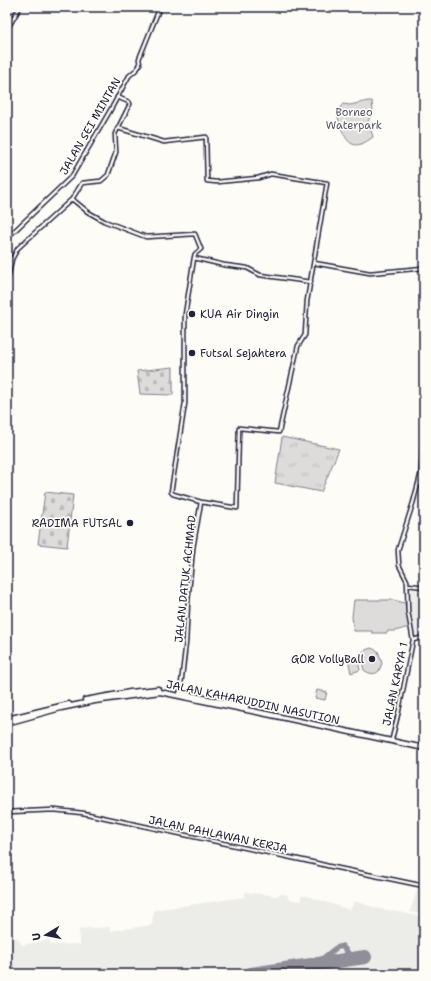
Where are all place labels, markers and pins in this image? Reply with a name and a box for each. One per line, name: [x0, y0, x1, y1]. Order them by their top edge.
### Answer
place label: KUA Air Dingin: [200, 307, 279, 322]
marker: KUA Air Dingin: [187, 309, 197, 319]
place label: Futsal Sejahtera: [200, 346, 286, 361]
marker: Futsal Sejahtera: [187, 348, 197, 358]
place label: RADIMA FUTSAL: [32, 516, 122, 531]
marker: RADIMA FUTSAL: [125, 518, 135, 528]
place label: GOR VollyBall: [291, 652, 365, 667]
marker: GOR VollyBall: [367, 654, 377, 664]

